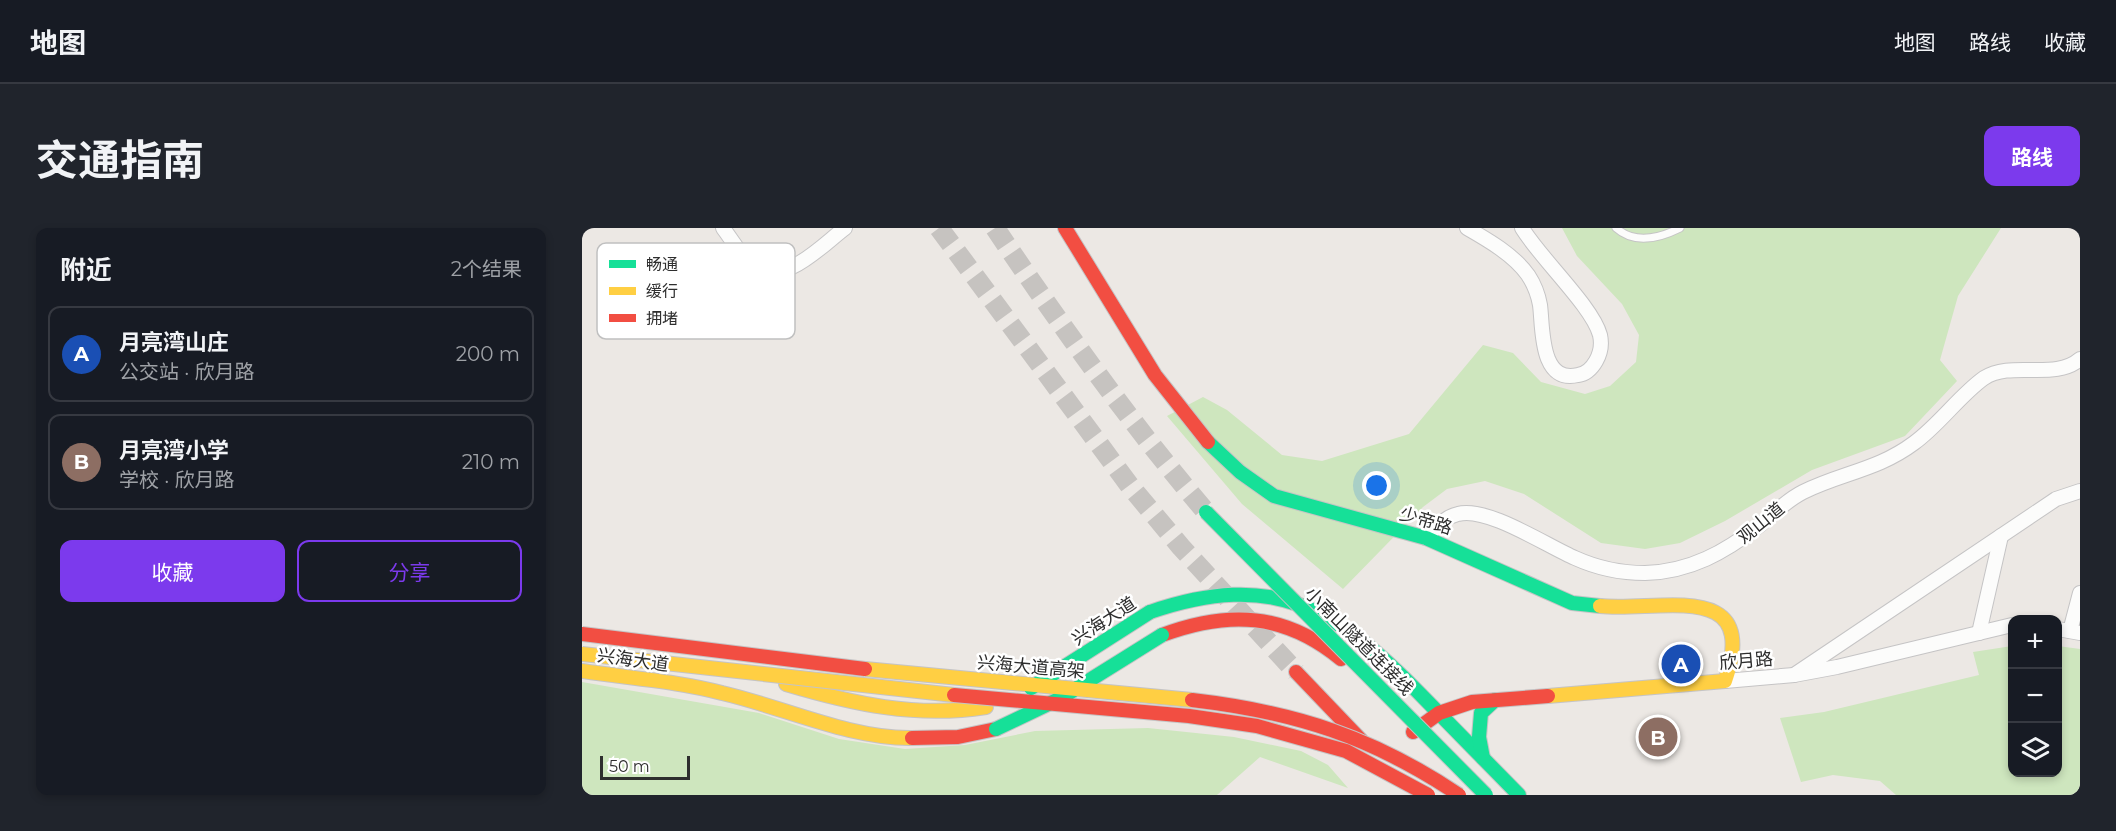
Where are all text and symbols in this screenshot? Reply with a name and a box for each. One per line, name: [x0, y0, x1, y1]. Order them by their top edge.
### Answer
text: 地图: [30, 26, 86, 60]
text: 地图: [1894, 30, 1936, 55]
text: 路线: [1969, 30, 2011, 55]
text: 收藏: [2044, 30, 2086, 55]
button: 路线: [1984, 126, 2080, 186]
text: 交通指南: [36, 134, 204, 186]
legend: [597, 243, 795, 339]
text: 附近: [60, 254, 112, 286]
text: 畅通: [646, 255, 678, 274]
text: 2个结果: [451, 257, 522, 281]
text: 缓行: [646, 282, 678, 301]
text: 拥堵: [646, 309, 678, 328]
text: 月亮湾山庄: [119, 329, 229, 356]
text: A: [74, 342, 89, 366]
text: 200 m: [456, 342, 520, 366]
text: 公交站 · 欣月路: [119, 360, 255, 384]
text: 月亮湾小学: [119, 437, 229, 464]
text: B: [74, 450, 89, 474]
text: 210 m: [462, 450, 520, 474]
text: 学校 · 欣月路: [119, 468, 235, 492]
your location: [1362, 471, 1391, 500]
street label: 观山道: [1733, 497, 1789, 549]
street label: 少帝路: [1397, 503, 1455, 539]
button: 收藏: [60, 540, 285, 602]
button: 分享: [297, 540, 522, 602]
street label: 小南山隧道连接线: [1300, 582, 1418, 700]
street label: 兴海大道: [1068, 592, 1140, 650]
map controls: [2008, 615, 2062, 777]
button: +: [2008, 615, 2062, 669]
pin: A: [1662, 642, 1700, 686]
street label: 兴海大道: [596, 644, 670, 676]
street label: 欣月路: [1718, 648, 1774, 674]
street label: 兴海大道高架: [976, 651, 1086, 683]
button: −: [2008, 669, 2062, 723]
pin: B: [1638, 714, 1678, 760]
button: layers: [2008, 723, 2062, 777]
scale bar: [600, 753, 690, 780]
text: 50 m: [609, 757, 650, 776]

